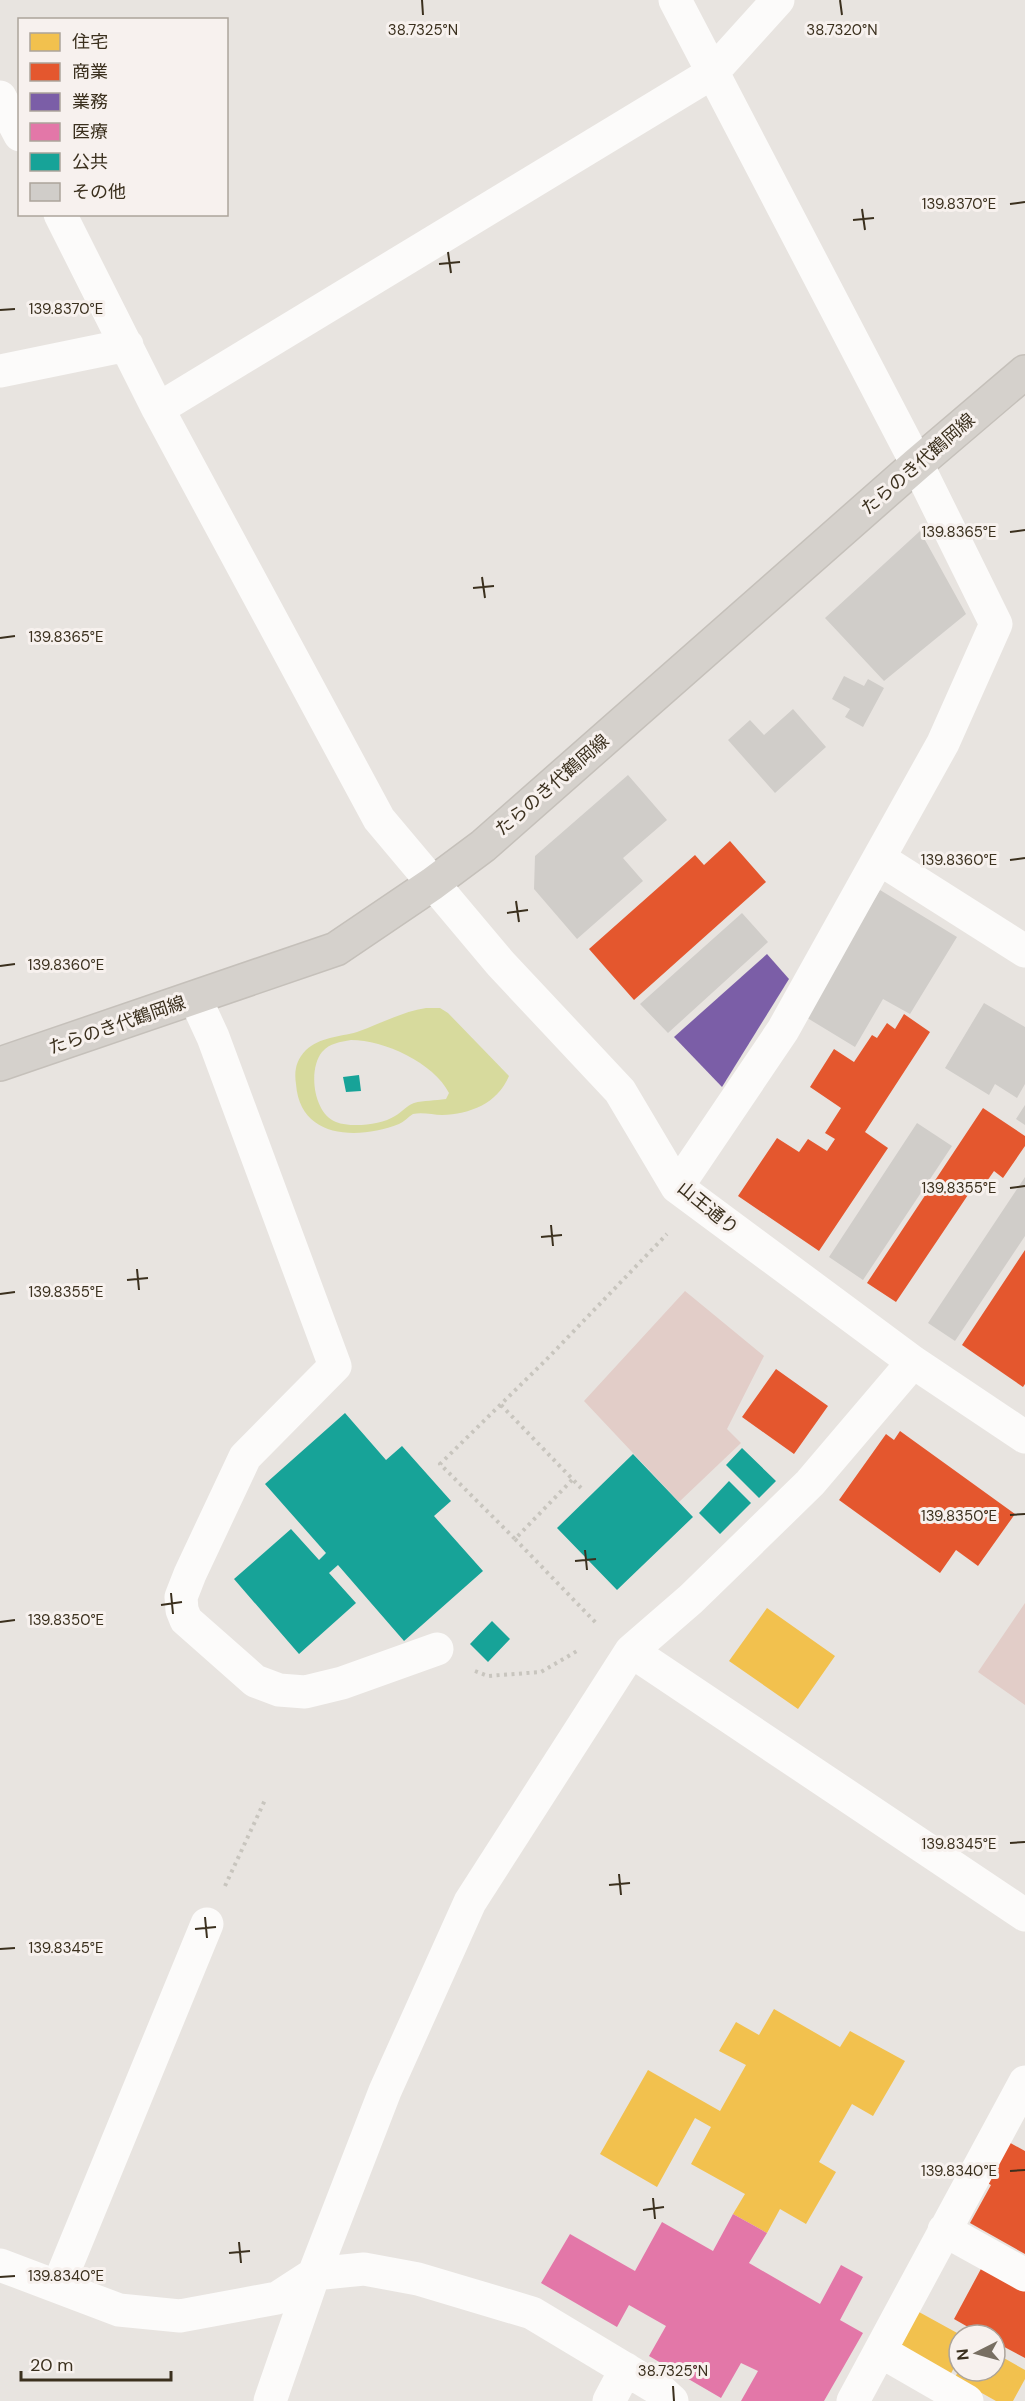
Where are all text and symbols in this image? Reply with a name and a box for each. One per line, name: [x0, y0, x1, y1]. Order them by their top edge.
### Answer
legend: [18, 18, 228, 216]
text: 38.7325°N: [388, 20, 458, 40]
text: 38.7320°N: [806, 20, 878, 40]
text: 住宅: [72, 30, 108, 54]
text: 商業: [72, 60, 108, 84]
text: 業務: [72, 90, 108, 114]
text: 医療: [72, 120, 108, 144]
text: 公共: [72, 150, 108, 174]
text: その他: [72, 180, 126, 204]
text: 139.8370°E: [922, 194, 996, 214]
text: 139.8370°E: [29, 299, 103, 319]
street label: たらのき代鶴岡線: [856, 408, 980, 520]
text: 139.8365°E: [922, 522, 996, 542]
text: 139.8365°E: [29, 627, 103, 647]
street label: たらのき代鶴岡線: [490, 729, 614, 841]
text: 139.8360°E: [921, 850, 997, 870]
text: 139.8360°E: [28, 955, 104, 975]
street label: たらのき代鶴岡線: [45, 990, 189, 1060]
street label: 山王通り: [672, 1176, 744, 1240]
text: 139.8355°E: [922, 1178, 996, 1198]
text: 139.8355°E: [29, 1282, 103, 1302]
text: 139.8350°E: [921, 1506, 997, 1526]
text: 139.8350°E: [28, 1610, 104, 1630]
text: 139.8345°E: [922, 1834, 996, 1854]
text: 139.8345°E: [29, 1938, 103, 1958]
text: 139.8340°E: [921, 2161, 997, 2181]
text: 139.8340°E: [28, 2266, 104, 2286]
north arrow: [947, 2323, 1007, 2383]
scale bar: [21, 2344, 171, 2382]
text: N: [952, 2348, 974, 2361]
text: 20 m: [30, 2353, 73, 2377]
text: 38.7325°N: [638, 2361, 708, 2381]

